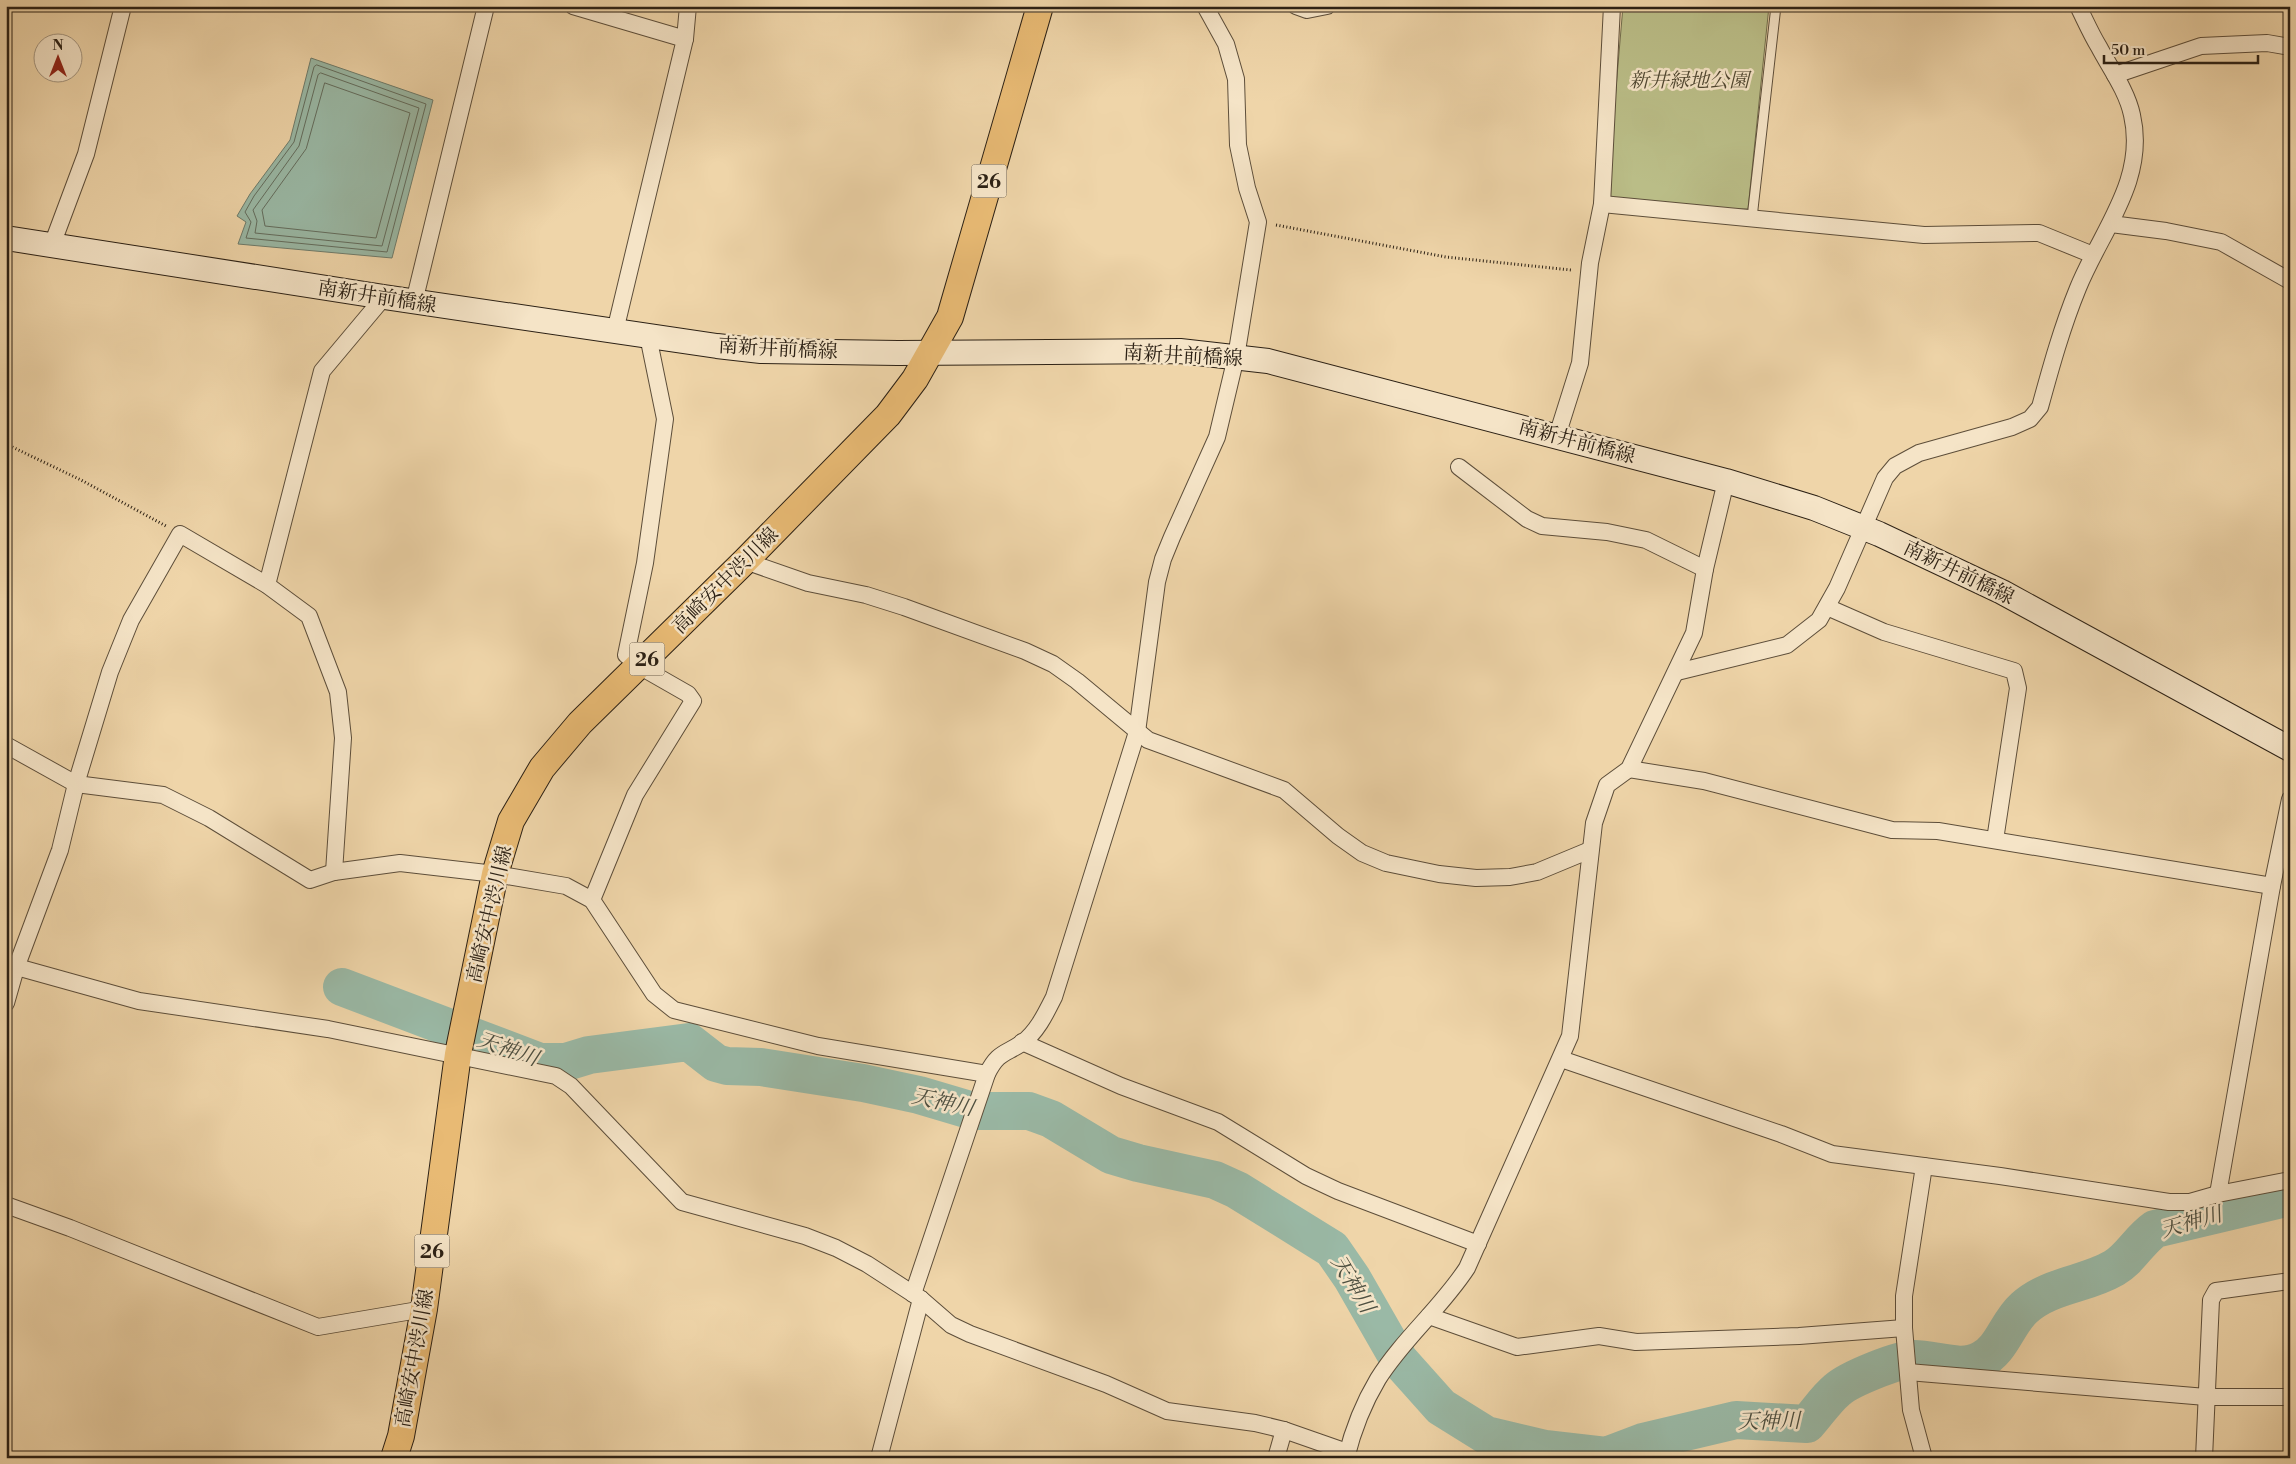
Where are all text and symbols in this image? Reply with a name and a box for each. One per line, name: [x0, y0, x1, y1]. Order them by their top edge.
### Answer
north arrow: [32, 32, 82, 82]
scale bar: [2104, 32, 2257, 64]
text: N: [52, 37, 64, 55]
text: 50 m: [2111, 41, 2145, 60]
park label: 新井緑地公園: [1629, 69, 1752, 94]
road number: 26: [972, 165, 1006, 198]
street label: 南新井前橋線: [316, 276, 438, 319]
street label: 南新井前橋線: [717, 334, 838, 365]
street label: 南新井前橋線: [1122, 341, 1243, 372]
street label: 南新井前橋線: [1515, 415, 1638, 470]
street label: 高崎安中渋川線: [668, 523, 784, 639]
street label: 南新井前橋線: [1899, 536, 2018, 611]
road number: 26: [630, 642, 664, 676]
street label: 高崎安中渋川線: [463, 843, 518, 985]
water label: 天神川: [474, 1027, 544, 1073]
water label: 天神川: [909, 1084, 978, 1123]
water label: 天神川: [2157, 1201, 2227, 1244]
road number: 26: [414, 1234, 450, 1268]
water label: 天神川: [1325, 1251, 1381, 1320]
street label: 高崎安中渋川線: [391, 1287, 440, 1429]
water label: 天神川: [1737, 1408, 1803, 1436]

